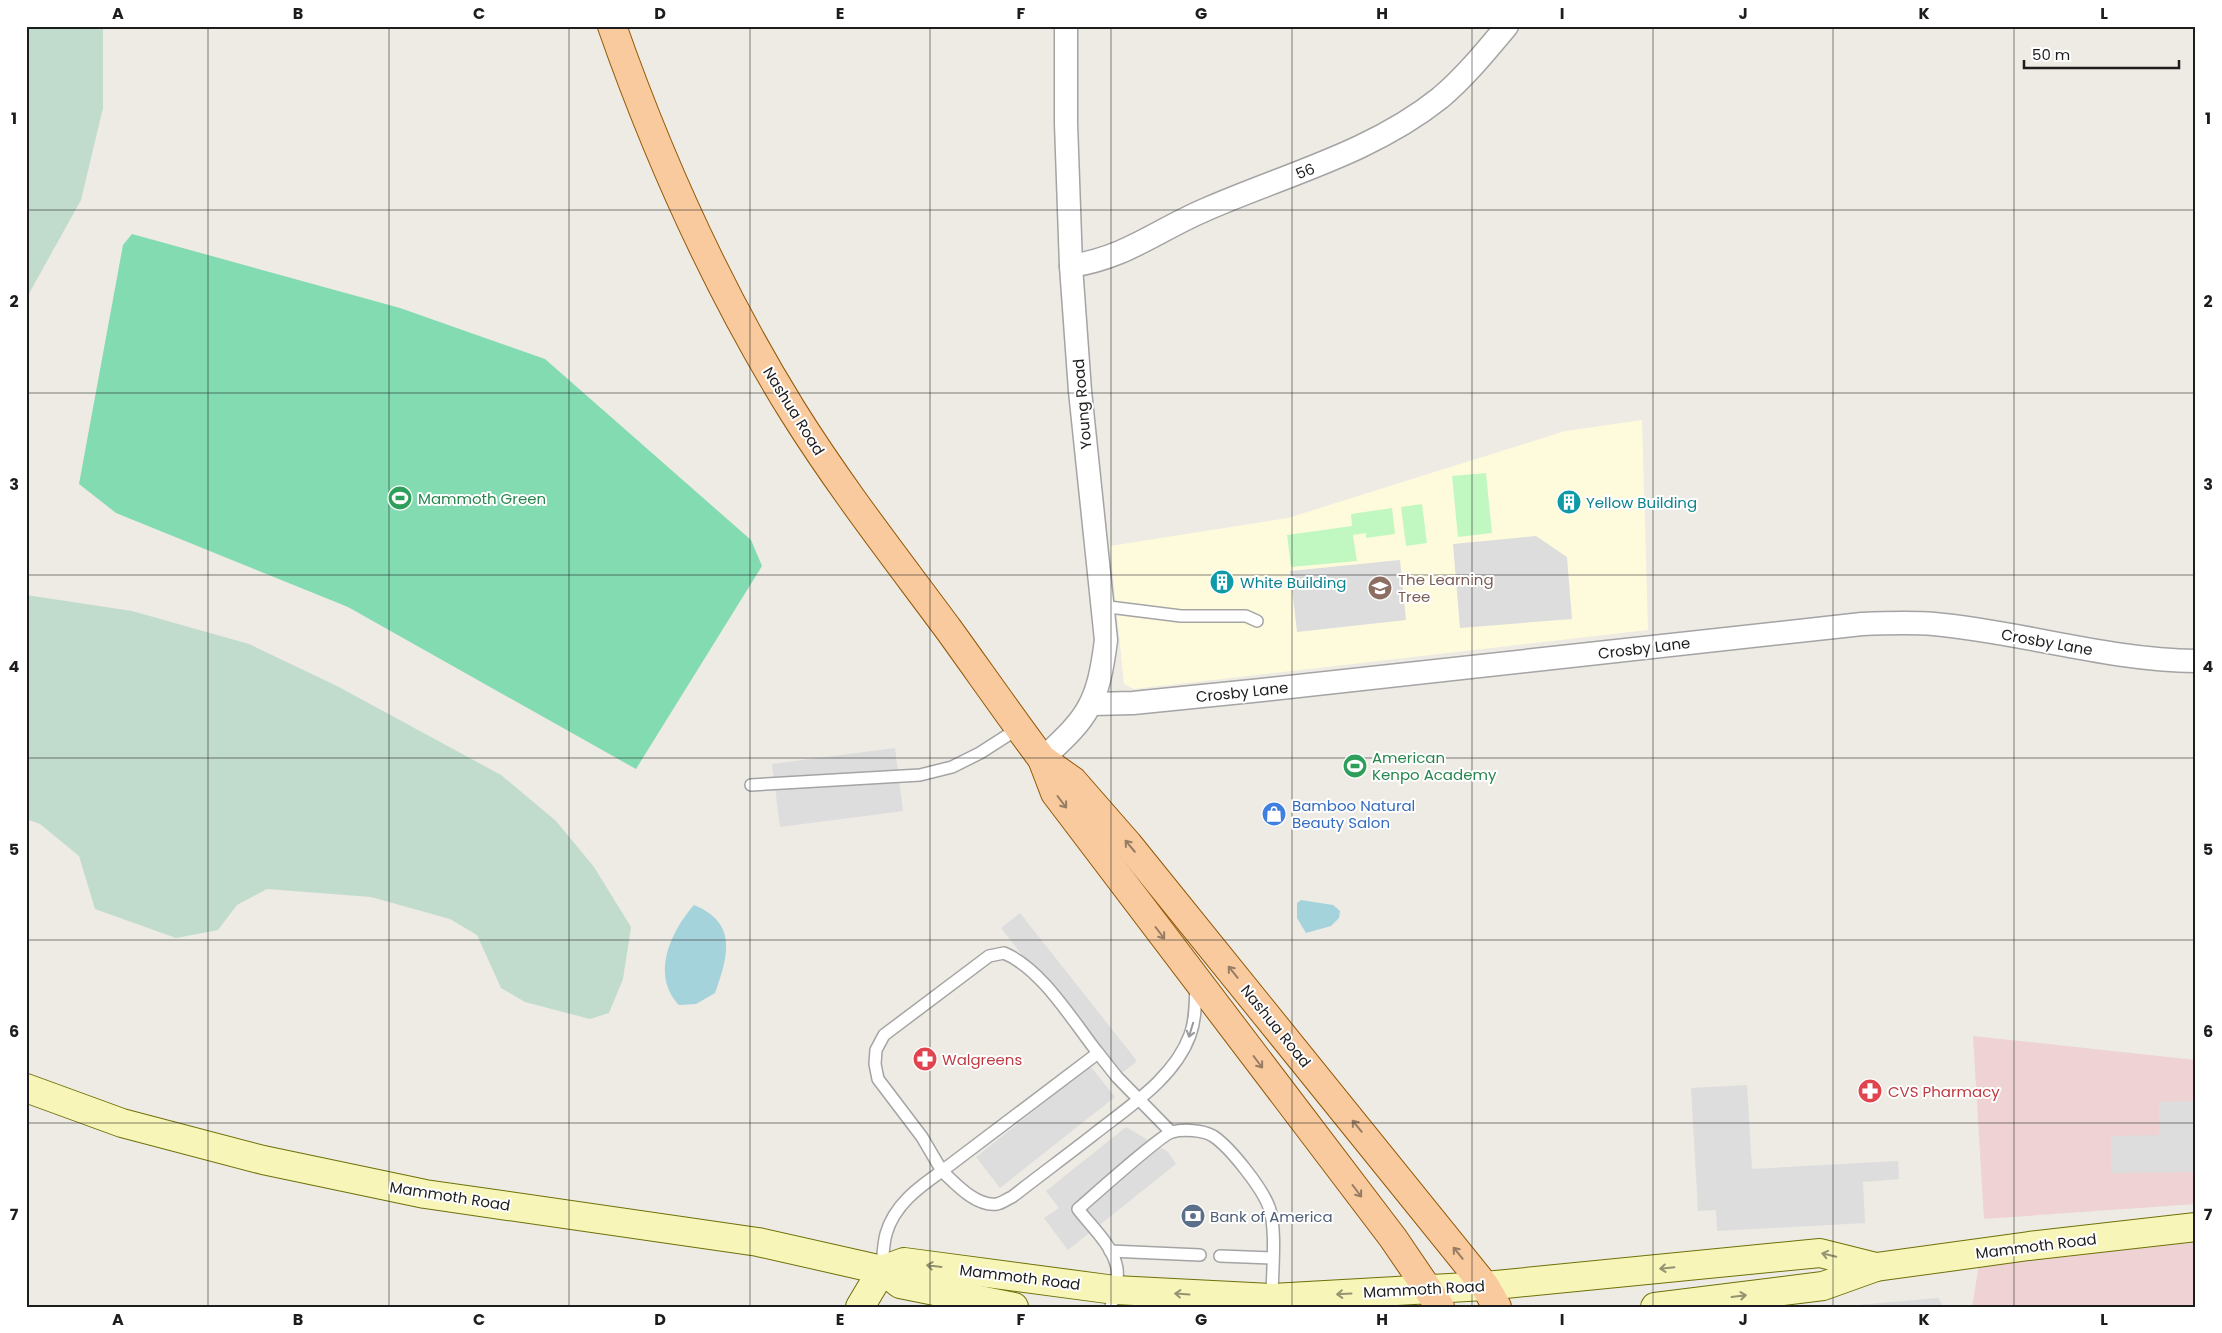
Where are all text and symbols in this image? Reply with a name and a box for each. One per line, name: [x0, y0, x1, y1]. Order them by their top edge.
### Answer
text: A: [112, 2, 124, 25]
text: B: [293, 2, 303, 25]
text: C: [473, 2, 485, 25]
text: D: [654, 2, 666, 25]
text: E: [836, 2, 844, 25]
text: F: [1017, 2, 1026, 25]
text: G: [1195, 2, 1207, 25]
text: H: [1376, 2, 1388, 25]
text: I: [1560, 2, 1564, 25]
text: J: [1738, 2, 1748, 25]
text: K: [1918, 2, 1930, 25]
text: L: [2100, 2, 2108, 25]
scale bar: [2024, 38, 2180, 70]
text: 50 m: [2032, 44, 2070, 65]
text: 1: [11, 107, 17, 130]
text: 1: [2205, 107, 2211, 130]
street label: 56: [1292, 158, 1318, 184]
text: 2: [9, 290, 19, 313]
text: 2: [2203, 290, 2213, 313]
street label: Young Road: [1068, 358, 1096, 450]
street label: Nashua Road: [758, 363, 830, 459]
text: 3: [9, 473, 19, 496]
text: 3: [2203, 473, 2213, 496]
sports icon: Mammoth Green: [387, 485, 413, 511]
place label: Mammoth Green: [418, 488, 546, 509]
building icon: Yellow Building: [1556, 489, 1582, 515]
place label: Yellow Building: [1586, 492, 1697, 513]
building icon: White Building: [1209, 569, 1235, 595]
place label: The Learning Tree: [1398, 569, 1494, 607]
place label: White Building: [1240, 572, 1346, 593]
school or university icon: The Learning Tree: [1367, 575, 1393, 601]
street label: Crosby Lane: [2000, 624, 2094, 660]
street label: Crosby Lane: [1597, 632, 1691, 664]
text: 4: [9, 655, 20, 678]
text: 4: [2203, 655, 2214, 678]
street label: Crosby Lane: [1195, 677, 1289, 707]
place label: American Kenpo Academy: [1372, 747, 1497, 785]
sports icon: American Kenpo Academy: [1342, 753, 1368, 779]
one-way arrow: [1057, 795, 1068, 808]
place label: Bamboo Natural Beauty Salon: [1292, 795, 1415, 833]
shop icon: Bamboo Natural Beauty Salon: [1261, 801, 1287, 827]
text: 5: [9, 838, 19, 861]
text: 5: [2203, 838, 2213, 861]
one-way arrow: [1125, 840, 1136, 853]
one-way arrow: [1154, 926, 1165, 939]
one-way arrow: [1227, 966, 1238, 979]
street label: Nashua Road: [1236, 980, 1316, 1072]
text: 6: [9, 1020, 19, 1043]
text: 6: [2203, 1020, 2213, 1043]
one-way arrow: [1186, 1022, 1195, 1037]
pharmacy icon: Walgreens: [912, 1046, 938, 1072]
place label: Walgreens: [942, 1049, 1022, 1070]
one-way arrow: [1253, 1055, 1263, 1069]
pharmacy icon: CVS Pharmacy: [1857, 1078, 1883, 1104]
place label: CVS Pharmacy: [1888, 1081, 2000, 1102]
one-way arrow: [1351, 1120, 1362, 1133]
street label: Mammoth Road: [388, 1176, 512, 1216]
one-way arrow: [1351, 1184, 1362, 1197]
text: 7: [10, 1203, 19, 1226]
bank icon: Bank of America: [1180, 1203, 1206, 1229]
text: 7: [2204, 1203, 2213, 1226]
place label: Bank of America: [1210, 1206, 1333, 1227]
street label: Mammoth Road: [1974, 1228, 2098, 1264]
one-way arrow: [1453, 1247, 1464, 1260]
one-way arrow: [1821, 1250, 1837, 1259]
street label: Mammoth Road: [958, 1259, 1082, 1295]
one-way arrow: [926, 1261, 942, 1271]
one-way arrow: [1659, 1263, 1675, 1273]
street label: Mammoth Road: [1363, 1275, 1485, 1303]
one-way arrow: [1336, 1289, 1352, 1298]
one-way arrow: [1174, 1290, 1190, 1299]
one-way arrow: [1730, 1291, 1746, 1301]
text: A: [112, 1308, 124, 1331]
text: B: [293, 1308, 303, 1331]
text: C: [473, 1308, 485, 1331]
text: D: [654, 1308, 666, 1331]
text: E: [836, 1308, 844, 1331]
text: F: [1017, 1308, 1026, 1331]
text: G: [1195, 1308, 1207, 1331]
text: H: [1376, 1308, 1388, 1331]
text: I: [1560, 1308, 1564, 1331]
text: J: [1738, 1308, 1748, 1331]
text: K: [1918, 1308, 1930, 1331]
text: L: [2100, 1308, 2108, 1331]

